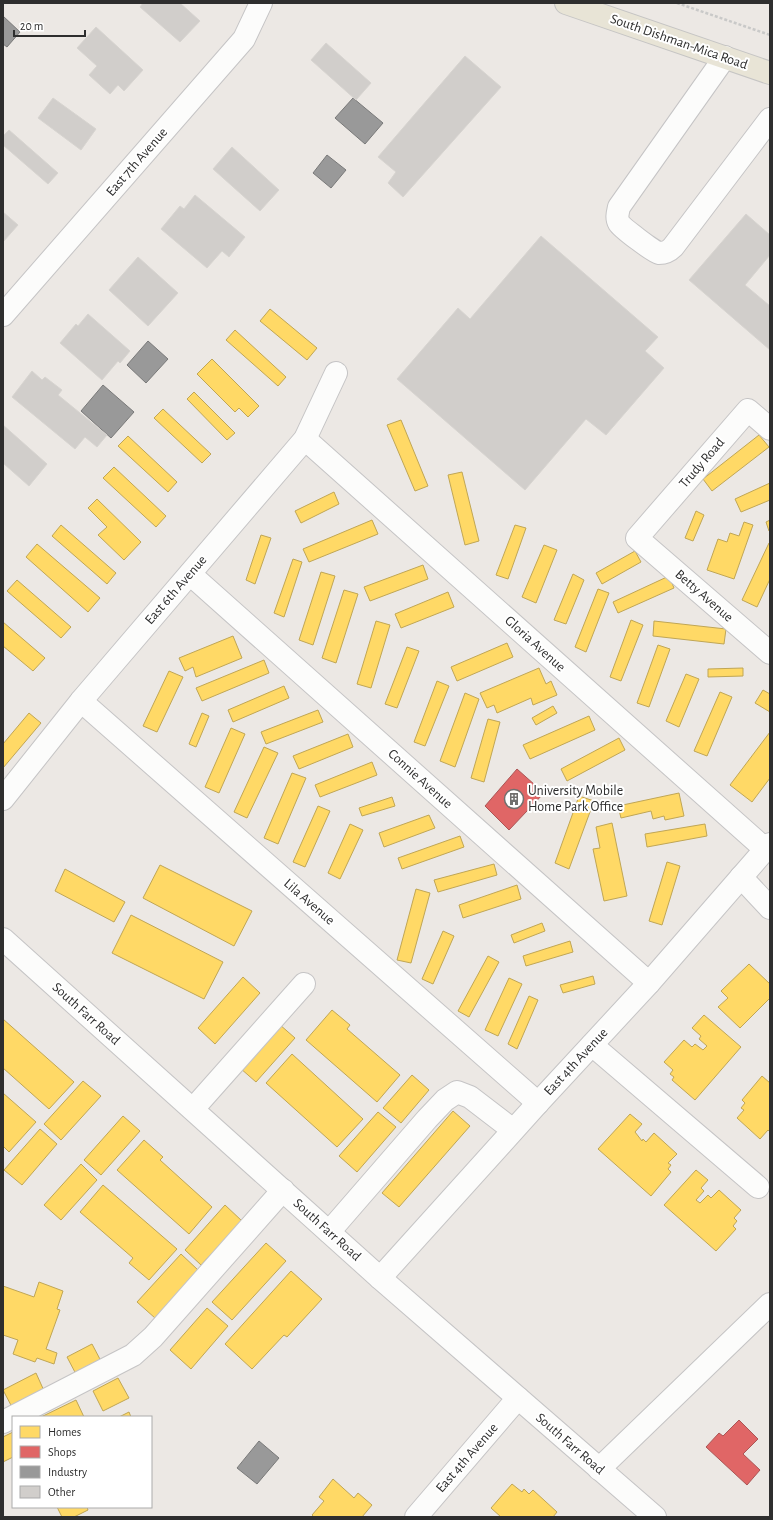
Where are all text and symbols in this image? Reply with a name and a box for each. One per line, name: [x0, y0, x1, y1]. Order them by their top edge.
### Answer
scale bar: [14, 12, 85, 38]
street label: South Dishman-Mica Road: [609, 12, 749, 72]
text: 20 m: [20, 20, 43, 32]
street label: East 7th Avenue: [104, 125, 170, 199]
street label: Trudy Road: [677, 435, 727, 491]
street label: East 6th Avenue: [142, 553, 210, 627]
street label: Betty Avenue: [672, 567, 736, 625]
street label: Gloria Avenue: [502, 613, 568, 675]
street label: Connie Avenue: [385, 747, 455, 811]
place label: University Mobile Home Park Office: [528, 784, 623, 814]
building icon: University Mobile Home Park Office: [503, 788, 525, 810]
street label: Lila Avenue: [281, 876, 337, 928]
street label: South Farr Road: [50, 980, 122, 1048]
street label: East 4th Avenue: [541, 1026, 611, 1098]
street label: South Farr Road: [291, 1196, 363, 1264]
street label: South Farr Road: [533, 1411, 607, 1477]
legend: [12, 1416, 152, 1508]
street label: East 4th Avenue: [433, 1421, 501, 1495]
text: Homes: [48, 1426, 81, 1438]
text: Shops: [48, 1446, 76, 1458]
text: Industry: [48, 1466, 87, 1479]
text: Other: [48, 1486, 75, 1498]

